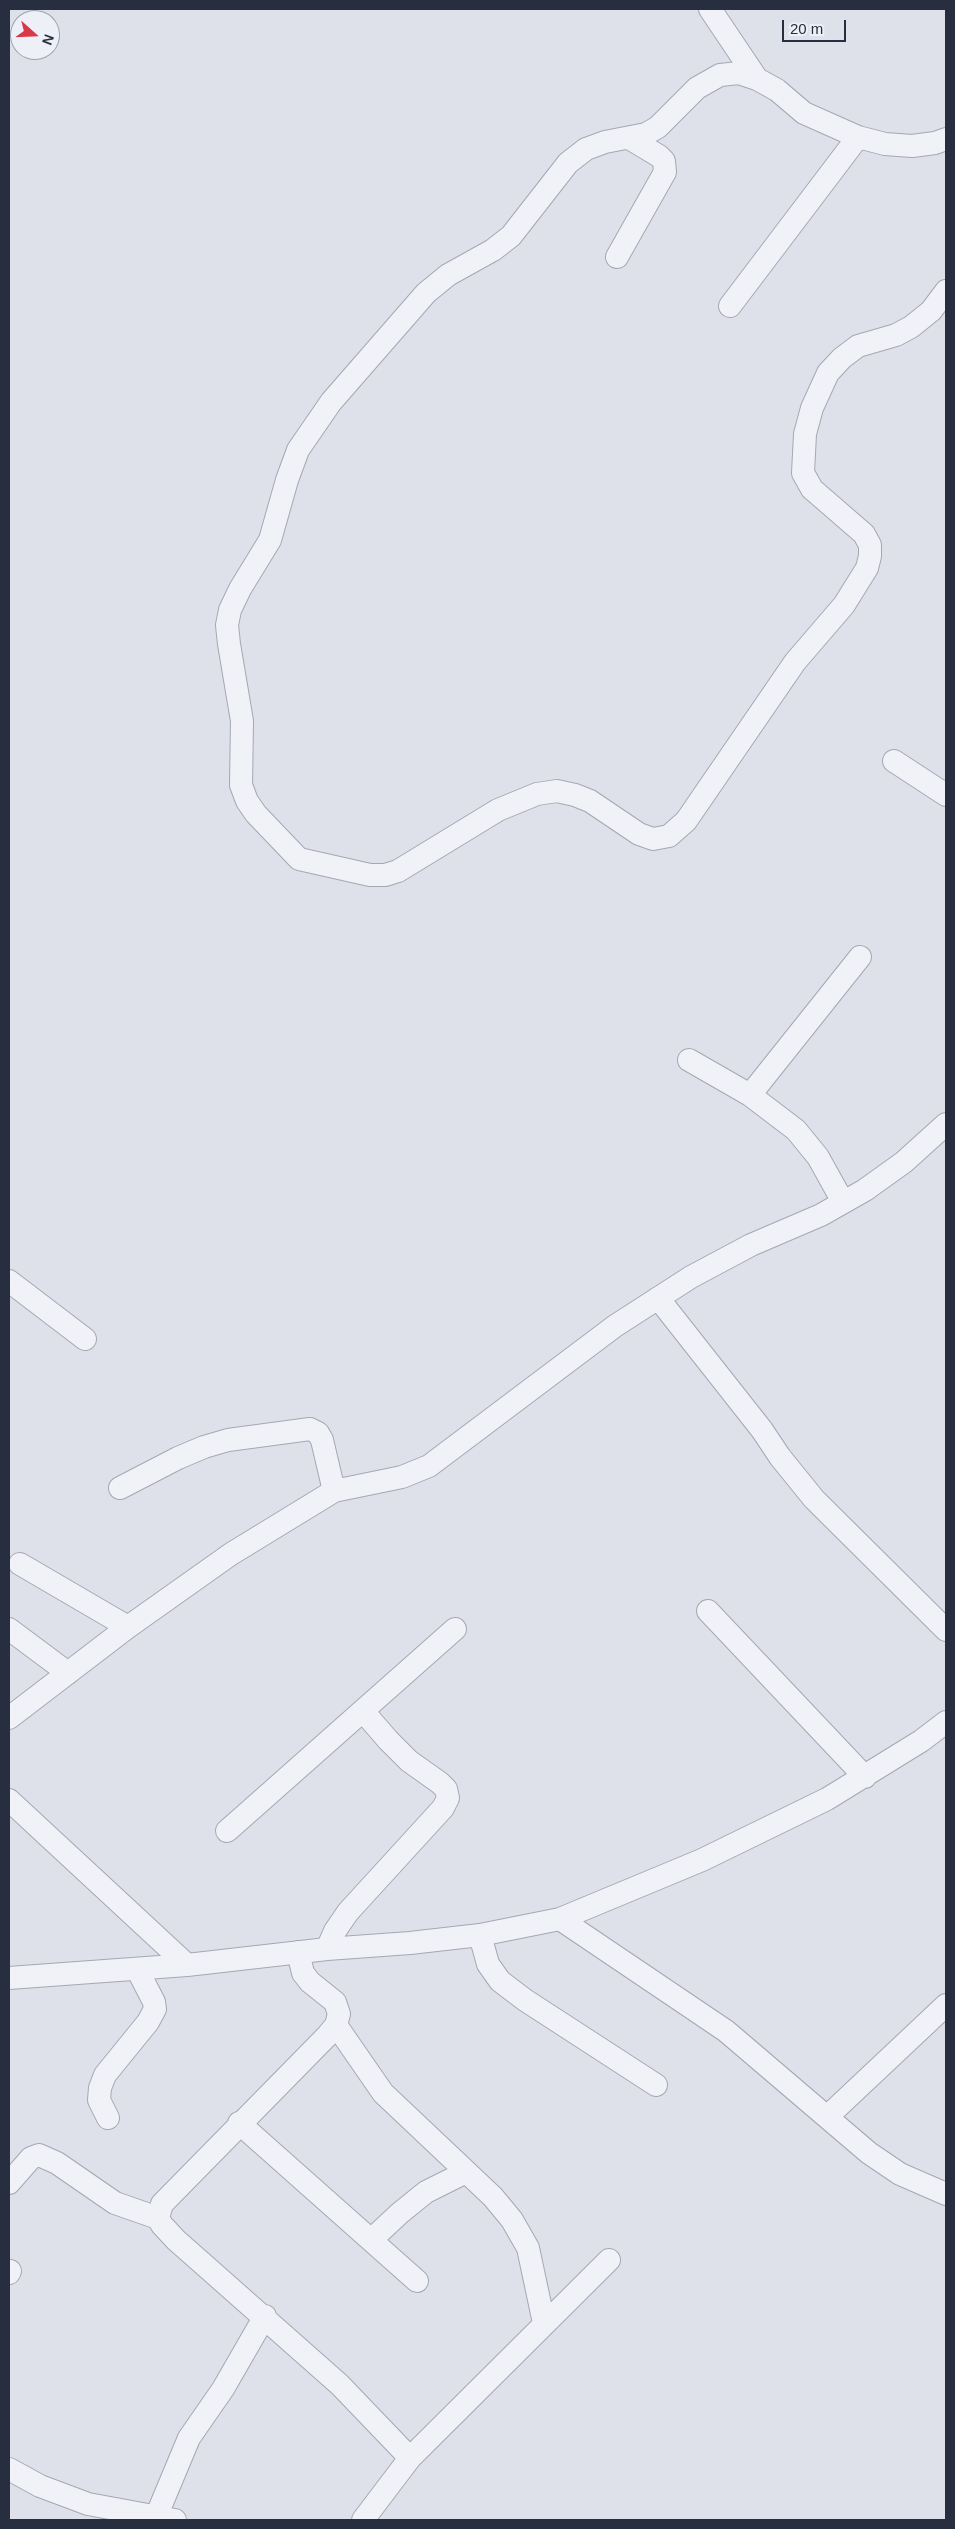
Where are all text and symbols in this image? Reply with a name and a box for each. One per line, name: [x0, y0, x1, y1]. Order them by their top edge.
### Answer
north arrow: [10, 10, 60, 60]
scale bar: [785, 10, 849, 42]
text: 20 m: [790, 20, 823, 37]
text: N: [39, 32, 57, 47]

